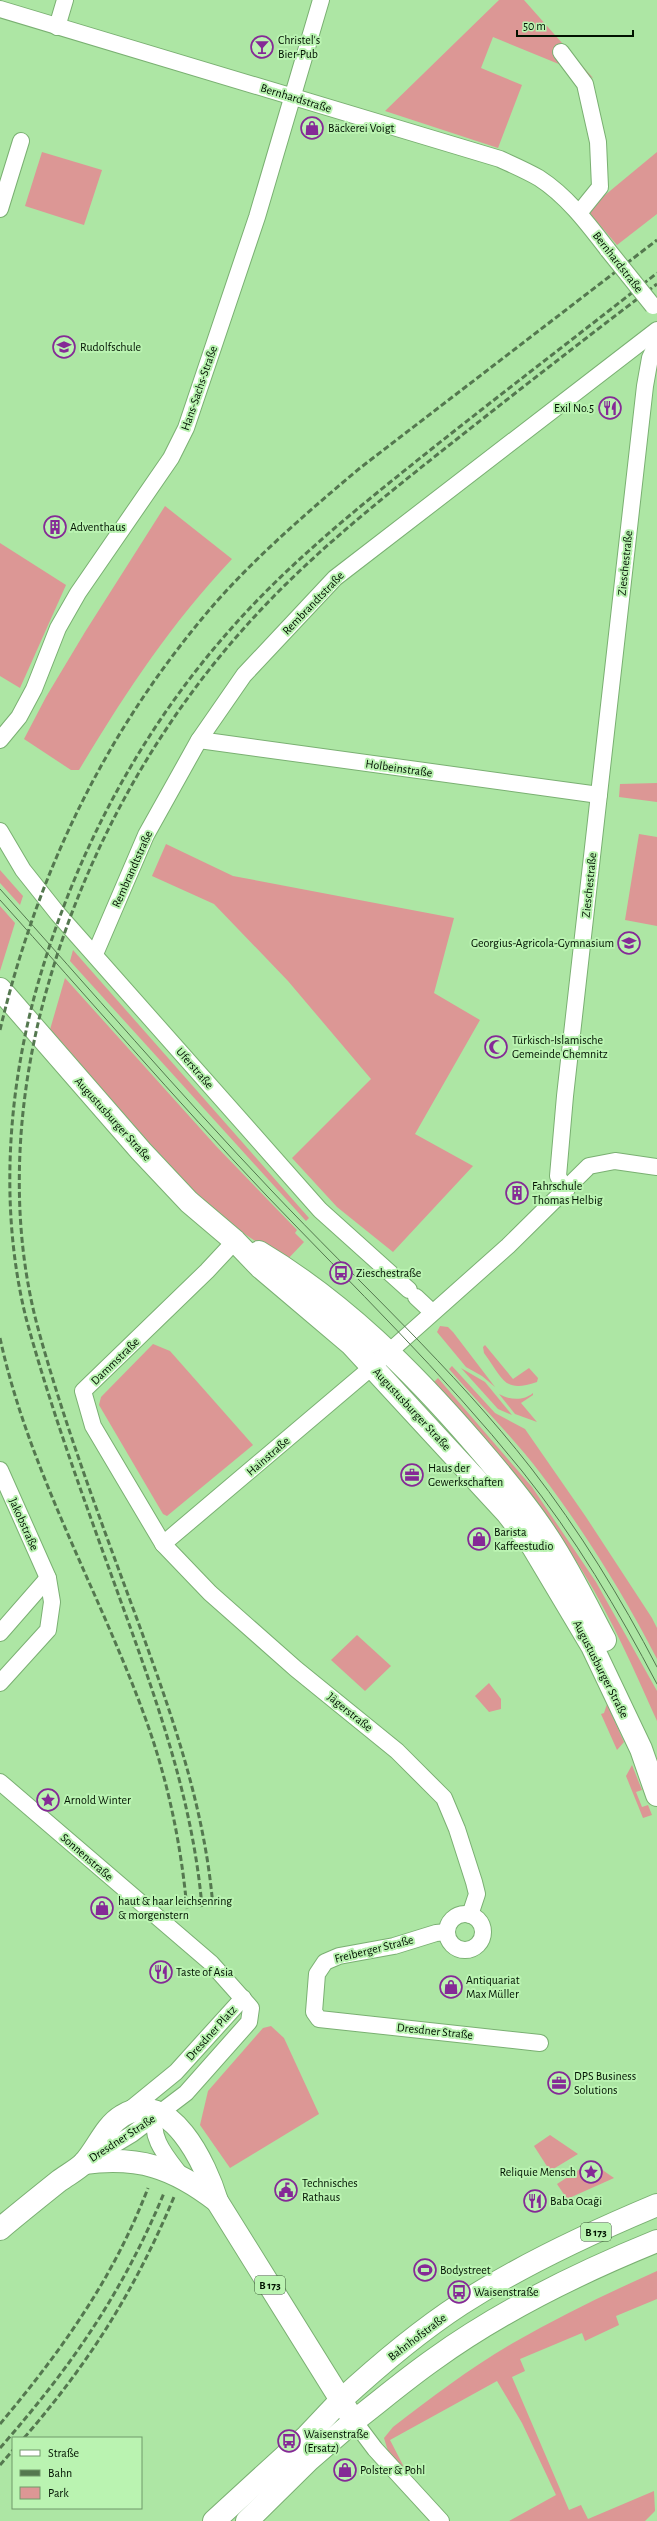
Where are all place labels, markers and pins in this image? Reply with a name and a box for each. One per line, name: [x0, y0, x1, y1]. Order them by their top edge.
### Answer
bar icon: Christel's Bier-Pub: [249, 34, 275, 60]
place label: Christel's Bier-Pub: [278, 34, 320, 60]
shop icon: Bäckerei Voigt: [299, 115, 325, 141]
place label: Bäckerei Voigt: [328, 122, 395, 134]
school or university icon: Rudolfschule: [51, 334, 77, 360]
place label: Rudolfschule: [80, 341, 141, 353]
restaurant icon: Exil No.5: [597, 395, 623, 421]
place label: Exil No.5: [554, 402, 594, 414]
building icon: Adventhaus: [42, 514, 68, 540]
place label: Adventhaus: [70, 521, 126, 533]
school or university icon: Georgius-Agricola-Gymnasium: [616, 930, 642, 956]
place label: Georgius-Agricola-Gymnasium: [471, 937, 614, 950]
mosque icon: Türkisch-Islamische Gemeinde Chemnitz: [483, 1034, 509, 1060]
place label: Türkisch-Islamische Gemeinde Chemnitz: [512, 1034, 608, 1060]
building icon: Fahrschule Thomas Helbig: [504, 1180, 530, 1206]
place label: Fahrschule Thomas Helbig: [532, 1180, 603, 1206]
bus stop icon: Zieschestraße: [328, 1260, 354, 1286]
place label: Zieschestraße: [356, 1267, 421, 1279]
office icon: Haus der Gewerkschaften: [399, 1462, 425, 1488]
place label: Haus der Gewerkschaften: [428, 1462, 503, 1488]
shop icon: Barista Kaffeestudio: [466, 1526, 492, 1552]
place label: Barista Kaffeestudio: [494, 1526, 553, 1552]
place icon: Arnold Winter: [35, 1787, 61, 1813]
place label: Arnold Winter: [64, 1794, 131, 1806]
shop icon: haut & haar leichsenring & morgenstern: [89, 1895, 115, 1921]
place label: haut & haar leichsenring & morgenstern: [118, 1895, 232, 1921]
restaurant icon: Taste of Asia: [148, 1959, 174, 1985]
place label: Taste of Asia: [176, 1966, 234, 1978]
shop icon: Antiquariat Max Müller: [438, 1974, 464, 2000]
place label: Antiquariat Max Müller: [466, 1974, 520, 2000]
office icon: DPS Business Solutions: [546, 2070, 572, 2096]
place label: DPS Business Solutions: [574, 2070, 636, 2096]
place icon: Reliquie Mensch: [578, 2159, 604, 2185]
place label: Reliquie Mensch: [499, 2166, 576, 2178]
public building icon: Technisches Rathaus: [273, 2177, 299, 2203]
place label: Technisches Rathaus: [302, 2177, 358, 2203]
restaurant icon: Baba Ocaği: [522, 2188, 548, 2214]
place label: Baba Ocaği: [550, 2195, 602, 2207]
sports icon: Bodystreet: [412, 2257, 438, 2283]
place label: Bodystreet: [440, 2264, 491, 2277]
bus stop icon: Waisenstraße: [446, 2279, 472, 2305]
place label: Waisenstraße: [474, 2286, 538, 2298]
bus stop icon: Waisenstraße (Ersatz): [276, 2428, 302, 2454]
place label: Waisenstraße (Ersatz): [304, 2428, 368, 2454]
shop icon: Polster & Pohl: [332, 2457, 358, 2483]
place label: Polster & Pohl: [360, 2464, 425, 2476]

